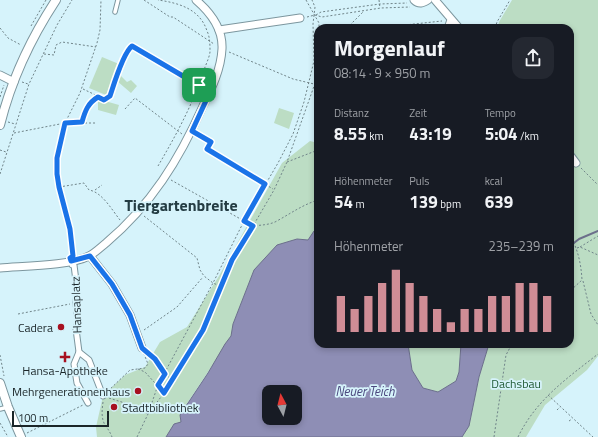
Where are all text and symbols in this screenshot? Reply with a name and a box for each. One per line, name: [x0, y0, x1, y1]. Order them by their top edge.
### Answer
text: Morgenlauf: [334, 31, 445, 65]
button: share: [512, 37, 554, 79]
text: 08:14 · 9 × 950 m: [334, 63, 430, 83]
pin: [182, 68, 216, 102]
icon: arrive: [188, 74, 210, 96]
text: Distanz: [334, 105, 369, 121]
text: Zeit: [409, 105, 427, 121]
text: Tempo: [485, 105, 516, 121]
text: 8.55: [334, 121, 367, 147]
text: 43:19: [409, 121, 452, 147]
text: 5:04: [485, 121, 518, 147]
text: km: [367, 128, 384, 144]
text: /km: [518, 128, 539, 144]
text: Höhenmeter: [334, 173, 393, 189]
text: Puls: [409, 173, 429, 189]
text: kcal: [485, 173, 503, 189]
text: 54: [334, 189, 353, 215]
text: 139: [409, 189, 438, 215]
text: 639: [485, 189, 513, 215]
district label: Tiergartenbreite: [124, 193, 238, 217]
text: m: [353, 196, 365, 212]
text: bpm: [438, 196, 461, 212]
text: Höhenmeter: [334, 236, 403, 256]
text: 235–239 m: [488, 236, 554, 256]
street label: Hansaplatz: [66, 276, 86, 334]
place label: Cadera: [18, 318, 53, 337]
marker: Cadera: [56, 322, 66, 332]
marker: Hansa-Apotheke: [60, 352, 70, 362]
place label: Hansa-Apotheke: [22, 361, 108, 380]
park label: Dachsbau: [491, 374, 541, 393]
water label: Neuer Teich: [335, 381, 395, 401]
place label: Mehrgenerationenhaus: [12, 382, 130, 401]
north arrow: [262, 385, 302, 425]
map controls: [262, 385, 302, 425]
marker: Mehrgenerationenhaus: [133, 386, 143, 396]
place label: Stadtbibliothek: [122, 398, 199, 417]
marker: Stadtbibliothek: [109, 402, 119, 412]
scale bar: [12, 409, 109, 428]
text: 100 m: [18, 410, 48, 426]

